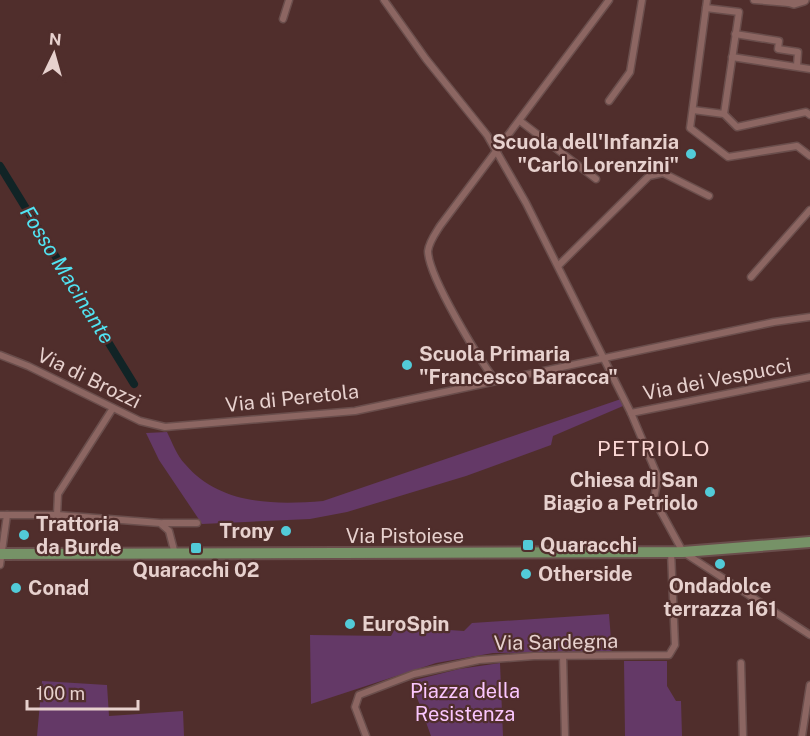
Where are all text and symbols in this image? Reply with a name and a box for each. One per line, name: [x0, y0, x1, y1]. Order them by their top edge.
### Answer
north arrow: [24, 24, 84, 84]
text: N: [48, 30, 62, 50]
place label: Scuola dell'Infanzia "Carlo Lorenzini": [492, 130, 679, 177]
marker: Scuola dell'Infanzia "Carlo Lorenzini": [684, 147, 698, 161]
water label: Fosso Macinante: [15, 201, 120, 348]
place label: Scuola Primaria "Francesco Baracca": [419, 342, 618, 389]
street label: Via di Brozzi: [33, 343, 145, 413]
street label: Via dei Vespucci: [641, 353, 793, 405]
marker: Scuola Primaria "Francesco Baracca": [400, 358, 414, 372]
street label: Via di Peretola: [224, 379, 360, 417]
district label: PETRIOLO: [597, 436, 711, 461]
place label: Chiesa di San Biagio a Petriolo: [543, 468, 698, 515]
marker: Chiesa di San Biagio a Petriolo: [703, 485, 717, 499]
place label: Trattoria da Burde: [36, 512, 122, 559]
place label: Trony: [220, 519, 274, 543]
marker: Trony: [279, 524, 293, 538]
street label: Via Pistoiese: [346, 524, 464, 548]
marker: Trattoria da Burde: [17, 528, 31, 542]
place label: Quaracchi: [540, 533, 637, 557]
marker: Quaracchi: [521, 538, 535, 552]
marker: Quaracchi 02: [189, 541, 203, 555]
marker: Ondadolce terrazza 161: [713, 557, 727, 571]
place label: Quaracchi 02: [132, 558, 260, 582]
place label: Otherside: [538, 562, 633, 586]
marker: Otherside: [519, 567, 533, 581]
place label: Ondadolce terrazza 161: [663, 574, 777, 621]
place label: Conad: [28, 576, 89, 600]
marker: Conad: [9, 581, 23, 595]
place label: EuroSpin: [362, 612, 449, 636]
marker: EuroSpin: [343, 617, 357, 631]
street label: Via Sardegna: [494, 629, 618, 655]
scale bar: [27, 673, 138, 711]
park label: Piazza della Resistenza: [410, 679, 520, 726]
text: 100 m: [36, 683, 85, 704]

